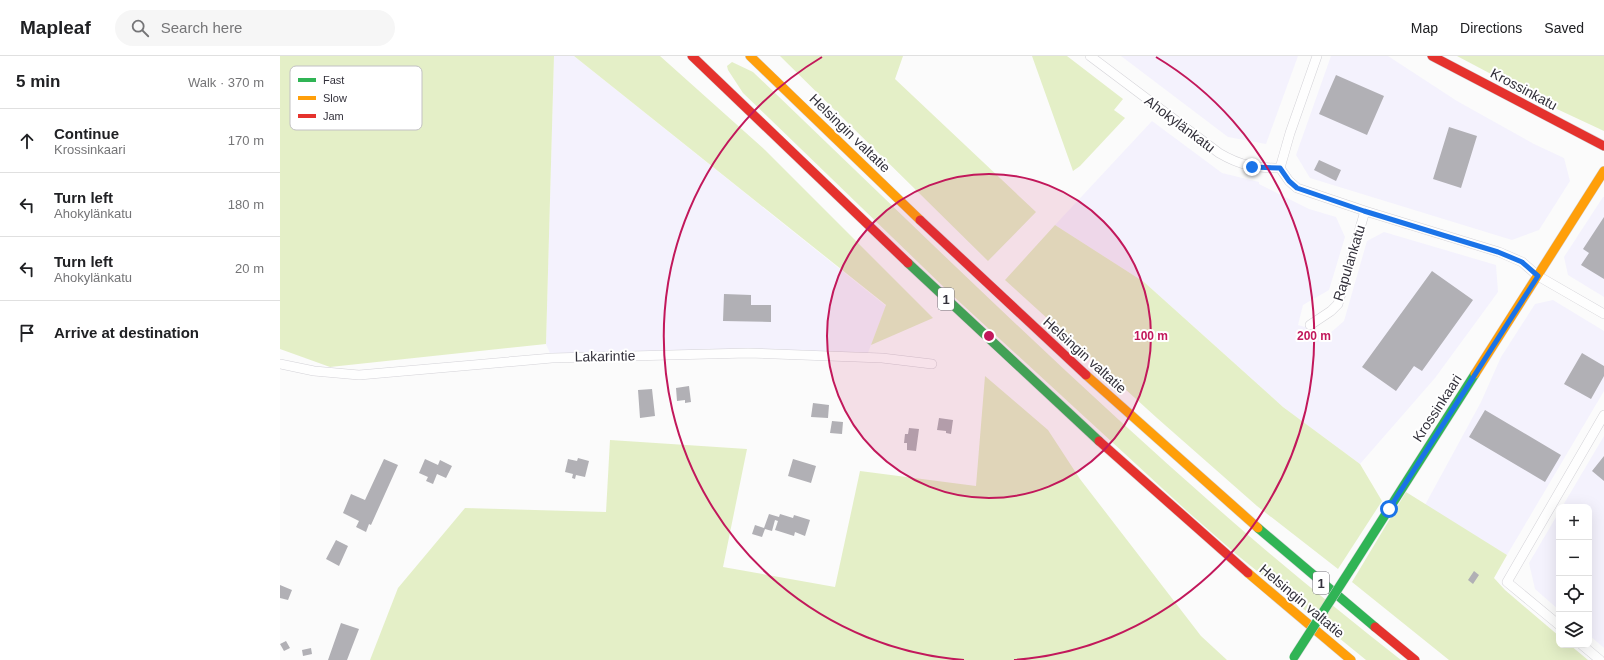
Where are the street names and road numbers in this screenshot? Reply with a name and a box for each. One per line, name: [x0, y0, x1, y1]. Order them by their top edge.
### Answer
street label: Krossinkatu: [1488, 65, 1560, 113]
street label: Helsingin valtatie: [806, 90, 894, 176]
street label: Ahokylänkatu: [1142, 92, 1218, 156]
street label: Rapulankatu: [1330, 223, 1368, 303]
road number: 1: [938, 288, 954, 310]
street label: Helsingin valtatie: [1040, 314, 1130, 396]
street label: Lakarintie: [575, 347, 636, 365]
street label: Krossinkaari: [1409, 371, 1465, 445]
street label: Helsingin valtatie: [1256, 561, 1348, 641]
road number: 1: [1313, 572, 1329, 594]

